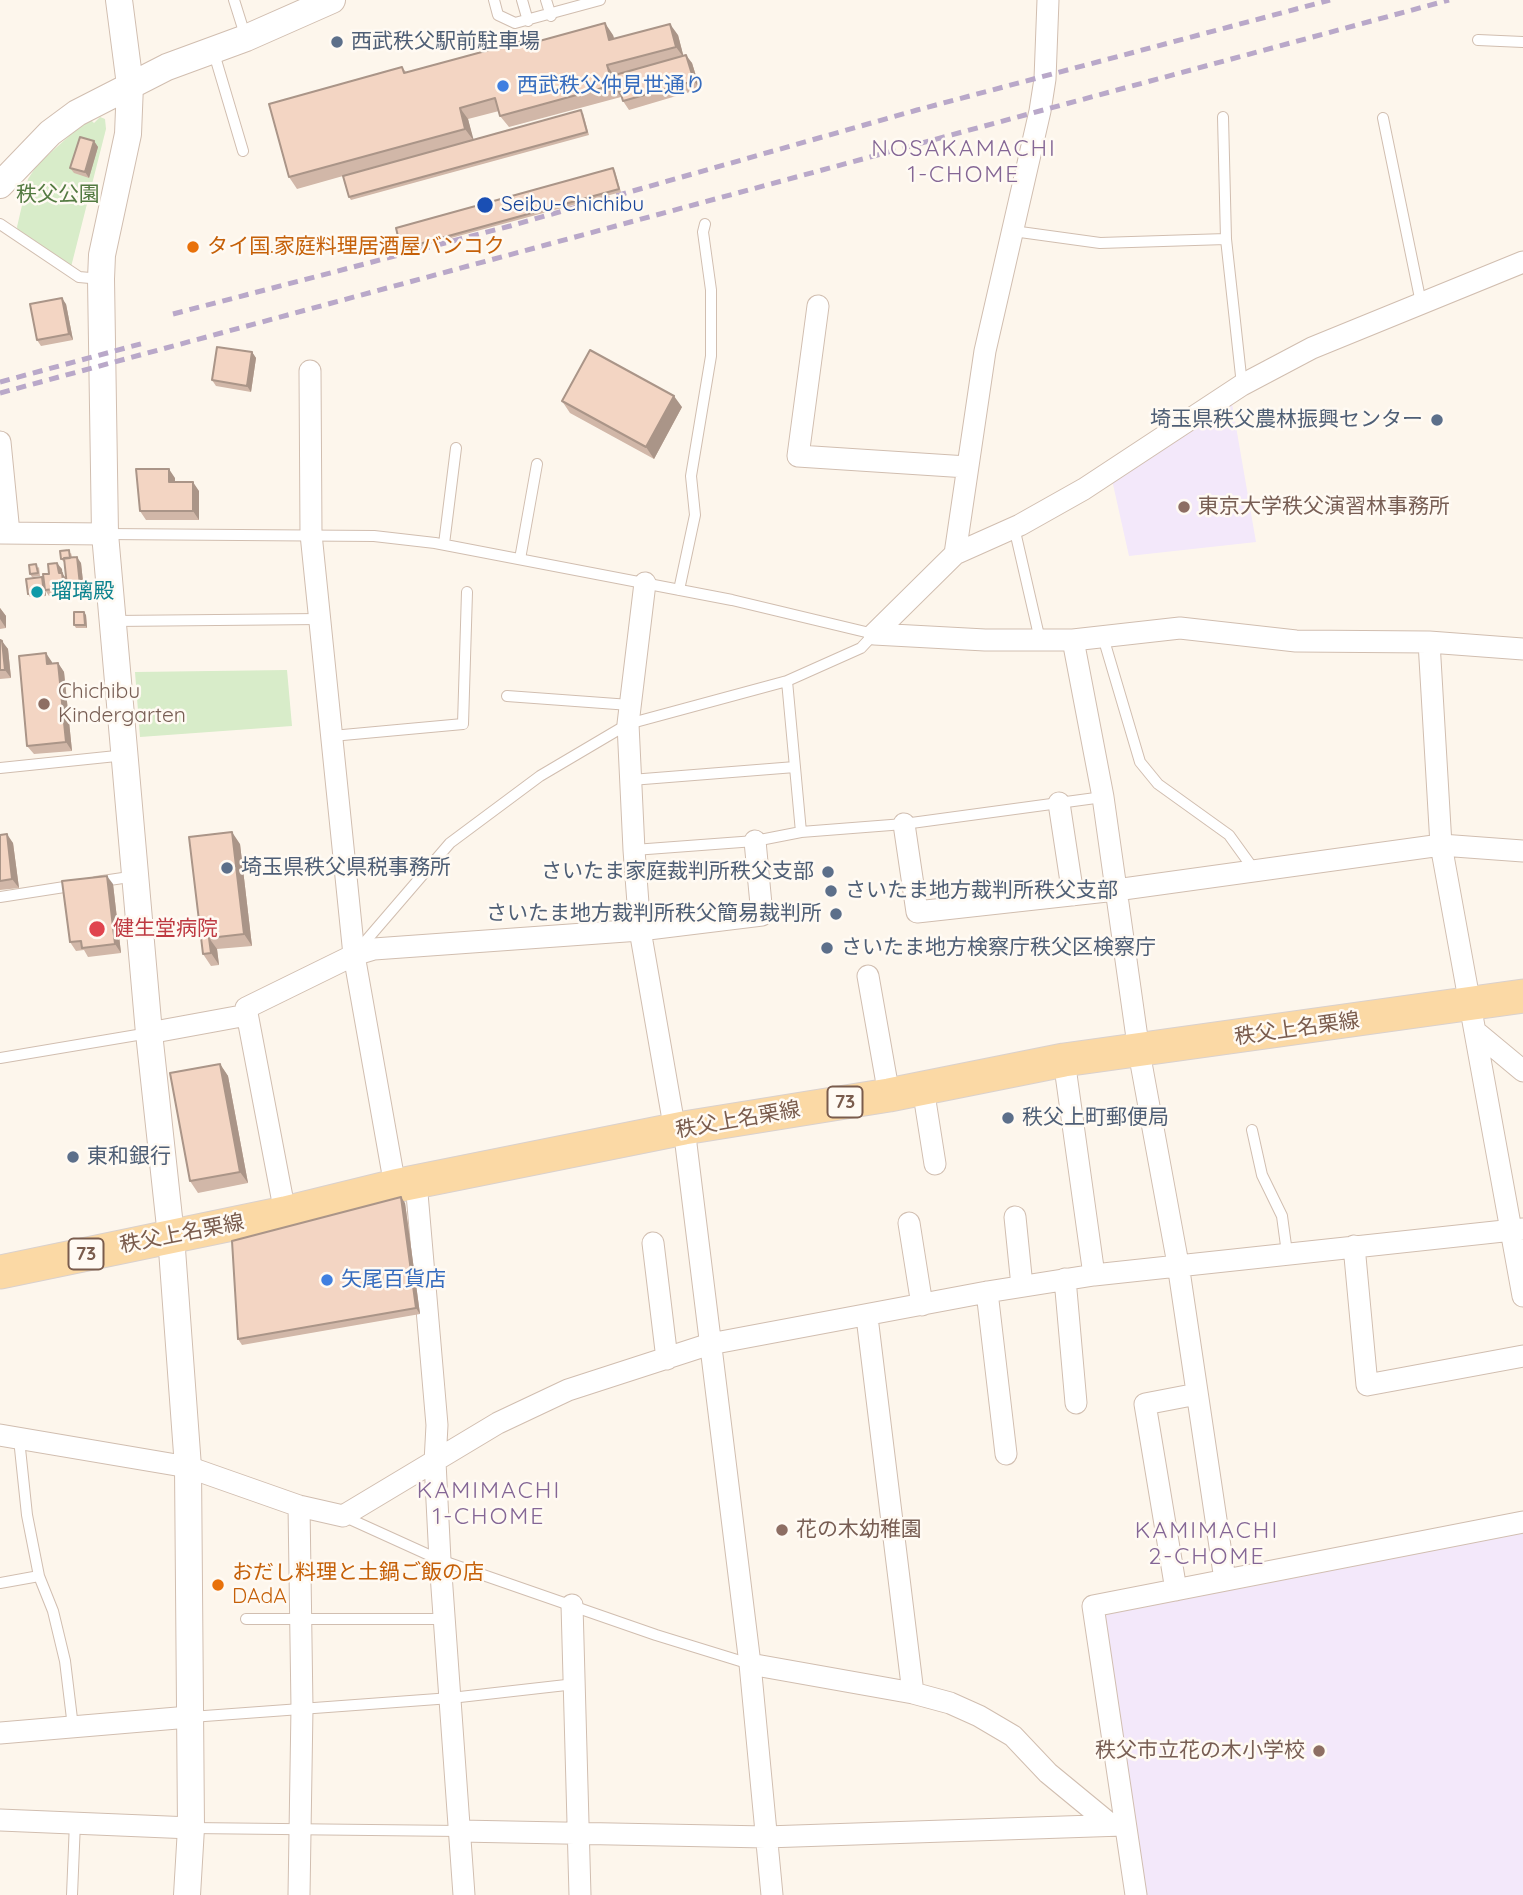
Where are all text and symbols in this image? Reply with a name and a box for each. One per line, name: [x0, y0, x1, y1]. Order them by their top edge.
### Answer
place label: 西武秩父駅前駐車場: [351, 29, 540, 55]
marker: 西武秩父駅前駐車場: [329, 34, 345, 50]
place label: 西武秩父仲見世通り: [517, 73, 706, 99]
marker: 西武秩父仲見世通り: [495, 78, 511, 94]
district label: NOSAKAMACHI 1-CHOME: [873, 135, 1055, 189]
park label: 秩父公園: [16, 182, 100, 208]
place label: Seibu-Chichibu: [501, 192, 644, 218]
marker: Seibu-Chichibu: [475, 195, 495, 215]
place label: タイ国.家庭料理居酒屋バンコク: [207, 234, 505, 260]
marker: タイ国.家庭料理居酒屋バンコク: [185, 239, 201, 255]
place label: 埼玉県秩父農林振興センター: [1150, 407, 1423, 433]
marker: 埼玉県秩父農林振興センター: [1429, 412, 1445, 428]
place label: 東京大学秩父演習林事務所: [1198, 494, 1450, 520]
marker: 東京大学秩父演習林事務所: [1176, 499, 1192, 515]
place label: 瑠璃殿: [51, 579, 114, 605]
marker: 瑠璃殿: [29, 584, 45, 600]
place label: Chichibu Kindergarten: [58, 679, 186, 729]
marker: Chichibu Kindergarten: [36, 696, 52, 712]
place label: 埼玉県秩父県税事務所: [241, 855, 451, 881]
place label: さいたま家庭裁判所秩父支部: [541, 859, 814, 885]
marker: 埼玉県秩父県税事務所: [219, 860, 235, 876]
marker: さいたま家庭裁判所秩父支部: [820, 864, 836, 880]
place label: さいたま地方裁判所秩父支部: [845, 878, 1118, 904]
marker: さいたま地方裁判所秩父支部: [823, 883, 839, 899]
place label: さいたま地方裁判所秩父簡易裁判所: [486, 901, 822, 927]
marker: さいたま地方裁判所秩父簡易裁判所: [828, 906, 844, 922]
place label: 健生堂病院: [113, 916, 218, 942]
marker: 健生堂病院: [87, 919, 107, 939]
place label: さいたま地方検察庁秩父区検察庁: [841, 935, 1156, 961]
marker: さいたま地方検察庁秩父区検察庁: [819, 940, 835, 956]
street label: 秩父上名栗線: [1233, 1008, 1361, 1050]
road number: 73: [828, 1086, 862, 1118]
street label: 秩父上名栗線: [674, 1097, 802, 1143]
place label: 秩父上町郵便局: [1022, 1105, 1169, 1131]
marker: 秩父上町郵便局: [1000, 1110, 1016, 1126]
place label: 東和銀行: [87, 1144, 171, 1170]
marker: 東和銀行: [65, 1149, 81, 1165]
street label: 秩父上名栗線: [118, 1210, 246, 1258]
road number: 73: [68, 1238, 104, 1270]
place label: 矢尾百貨店: [341, 1267, 446, 1293]
marker: 矢尾百貨店: [319, 1272, 335, 1288]
district label: KAMIMACHI 1-CHOME: [418, 1477, 560, 1531]
place label: 花の木幼稚園: [796, 1517, 922, 1543]
district label: KAMIMACHI 2-CHOME: [1136, 1517, 1278, 1571]
marker: 花の木幼稚園: [774, 1522, 790, 1538]
place label: おだし料理と土鍋ご飯の店 DAdA: [232, 1560, 484, 1610]
marker: おだし料理と土鍋ご飯の店 DAdA: [210, 1577, 226, 1593]
place label: 秩父市立花の木小学校: [1095, 1738, 1305, 1764]
marker: 秩父市立花の木小学校: [1311, 1743, 1327, 1759]

